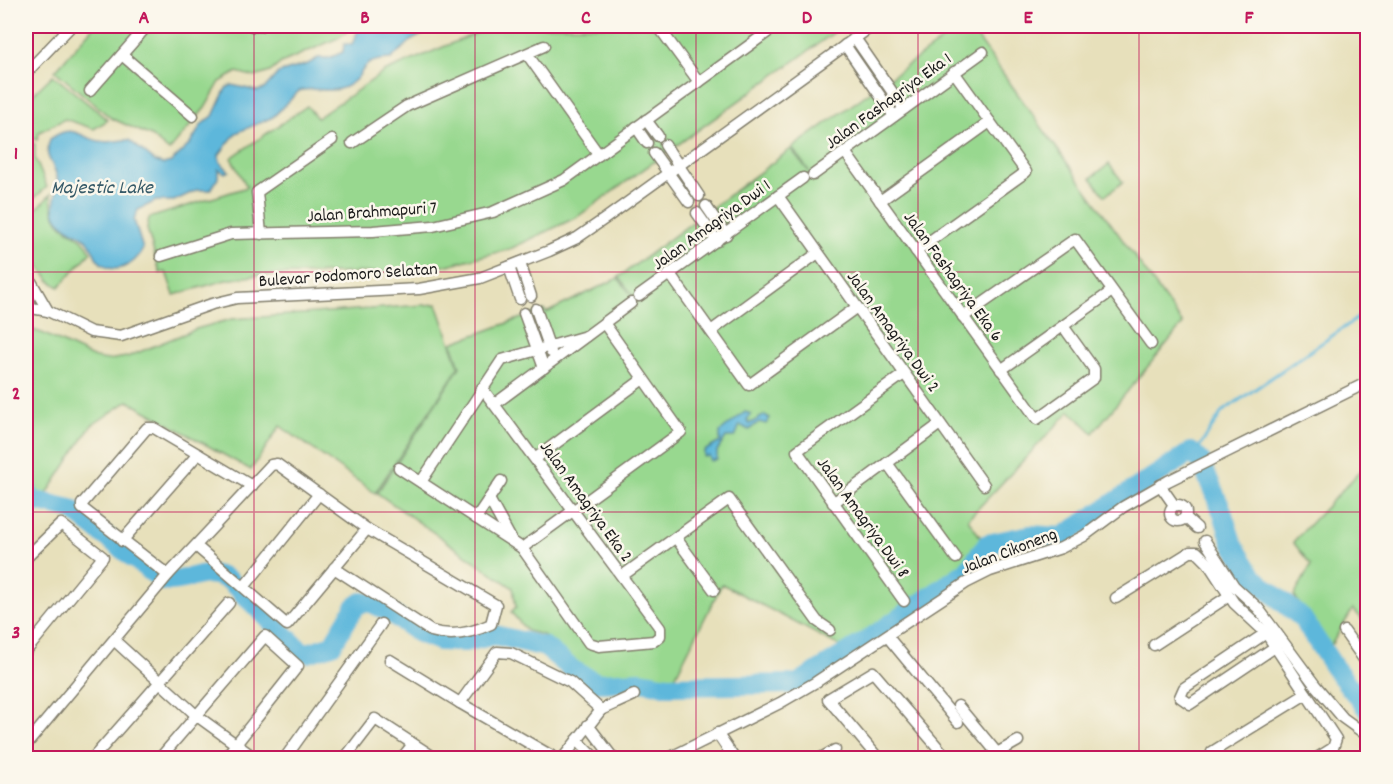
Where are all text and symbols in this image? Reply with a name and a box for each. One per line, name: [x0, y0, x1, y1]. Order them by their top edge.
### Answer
text: A: [139, 5, 150, 33]
text: B: [360, 5, 370, 33]
text: C: [581, 5, 591, 33]
text: D: [802, 5, 813, 33]
text: E: [1023, 5, 1033, 33]
text: F: [1245, 5, 1255, 33]
street label: Jalan Fashagriya Eka 1: [821, 48, 958, 156]
text: 1: [14, 141, 18, 169]
water label: Majestic Lake: [51, 175, 154, 203]
street label: Jalan Amagriya Dwi 1: [648, 175, 777, 278]
street label: Jalan Brahmapuri 7: [307, 196, 438, 230]
street label: Jalan Fashagriya Eka 6: [896, 207, 1008, 348]
street label: Bulevar Podomoro Selatan: [258, 258, 438, 295]
street label: Jalan Amagriya Dwi 2: [839, 267, 945, 398]
text: 2: [12, 381, 20, 409]
street label: Jalan Amagriya Eka 2: [532, 437, 638, 568]
street label: Jalan Amagriya Dwi 8: [810, 453, 914, 584]
street label: Jalan Cikoneng: [959, 523, 1061, 582]
text: 3: [12, 620, 20, 648]

